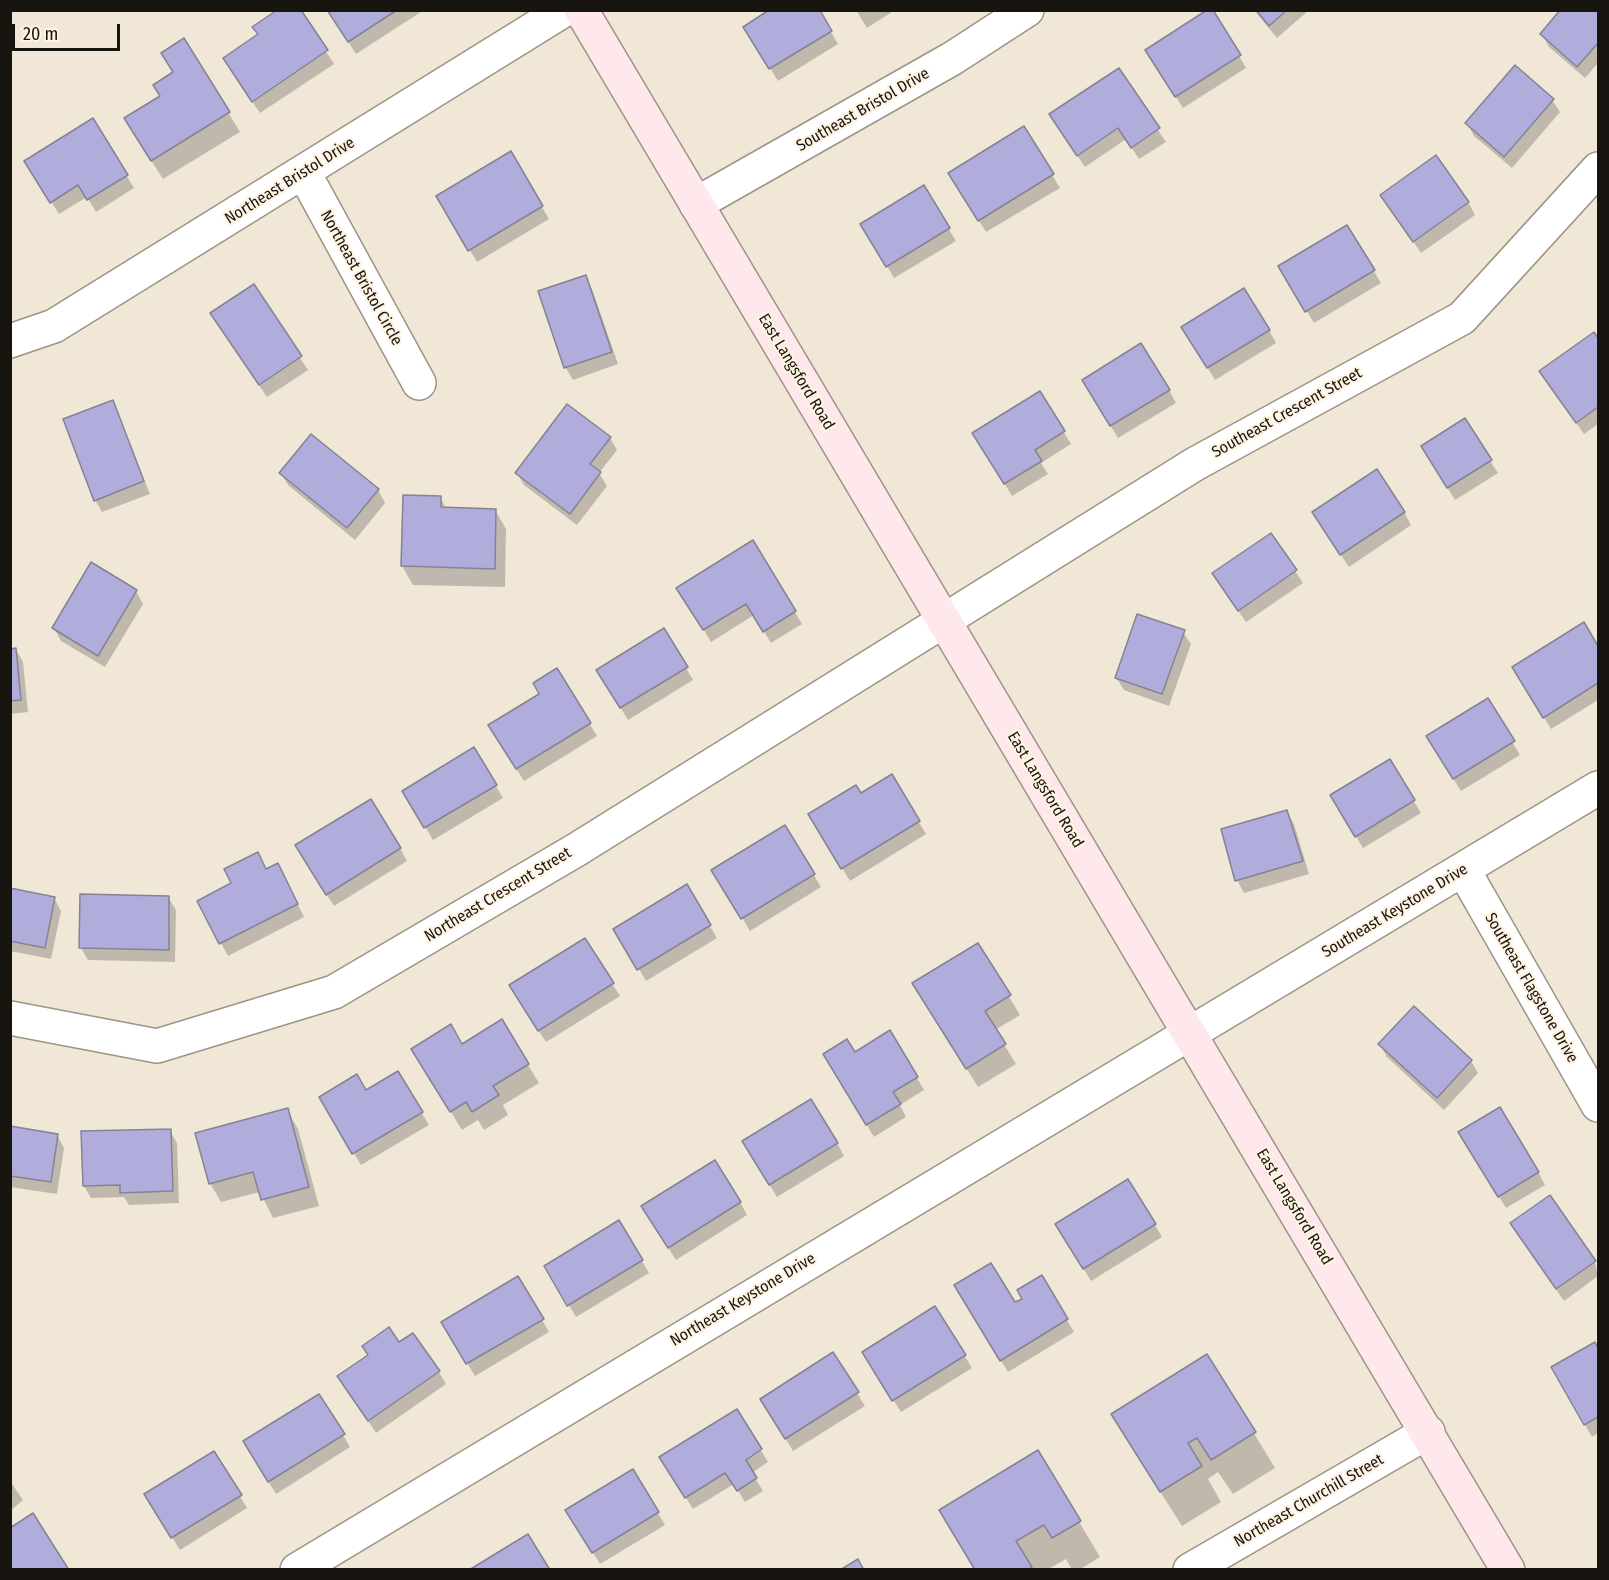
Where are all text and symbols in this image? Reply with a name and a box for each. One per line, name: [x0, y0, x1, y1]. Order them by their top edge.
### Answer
scale bar: [15, 12, 123, 50]
text: 20 m: [23, 23, 58, 45]
street label: Southeast Bristol Drive: [793, 64, 933, 156]
street label: Northeast Bristol Drive: [222, 133, 358, 229]
street label: Northeast Bristol Circle: [316, 207, 406, 349]
street label: East Langsford Road: [754, 310, 838, 434]
street label: Southeast Crescent Street: [1209, 364, 1365, 462]
street label: East Langsford Road: [1003, 728, 1087, 852]
street label: Northeast Crescent Street: [421, 844, 575, 946]
street label: Southeast Keystone Drive: [1318, 860, 1472, 962]
street label: Southeast Flagstone Drive: [1480, 910, 1582, 1066]
street label: East Langsford Road: [1252, 1145, 1336, 1269]
street label: Northeast Keystone Drive: [667, 1249, 819, 1351]
street label: Northeast Churchill Street: [1231, 1450, 1387, 1552]

